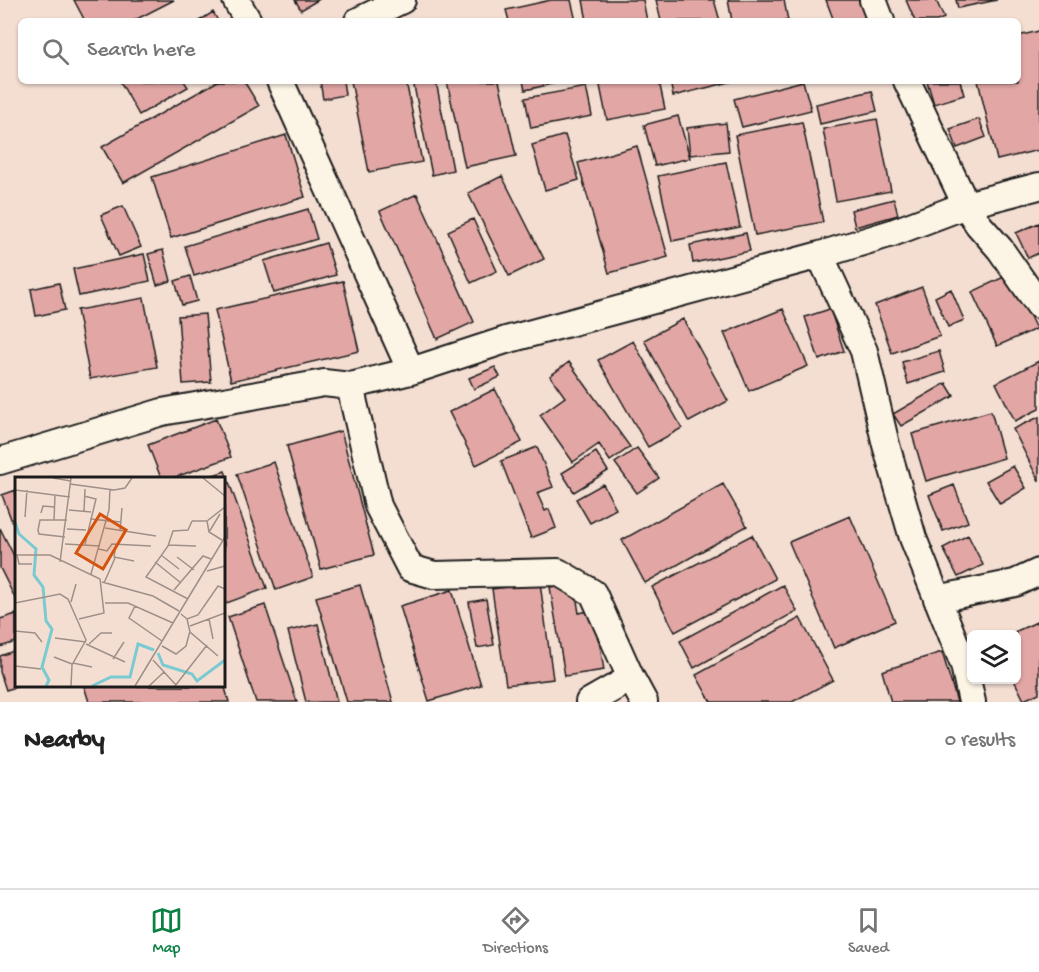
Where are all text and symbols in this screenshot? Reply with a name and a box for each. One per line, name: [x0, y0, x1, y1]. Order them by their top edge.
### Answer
search box: [18, 18, 1021, 84]
icon: search: [39, 35, 72, 68]
text: Search here: [87, 38, 195, 64]
inset map: [15, 477, 225, 687]
map controls: [967, 630, 1021, 684]
button: layers: [967, 630, 1021, 684]
text: Nearby: [24, 726, 105, 757]
text: 0 results: [945, 730, 1015, 753]
tab: Map: [150, 904, 183, 959]
tab: Directions: [483, 904, 548, 959]
tab: Saved: [848, 904, 889, 959]

